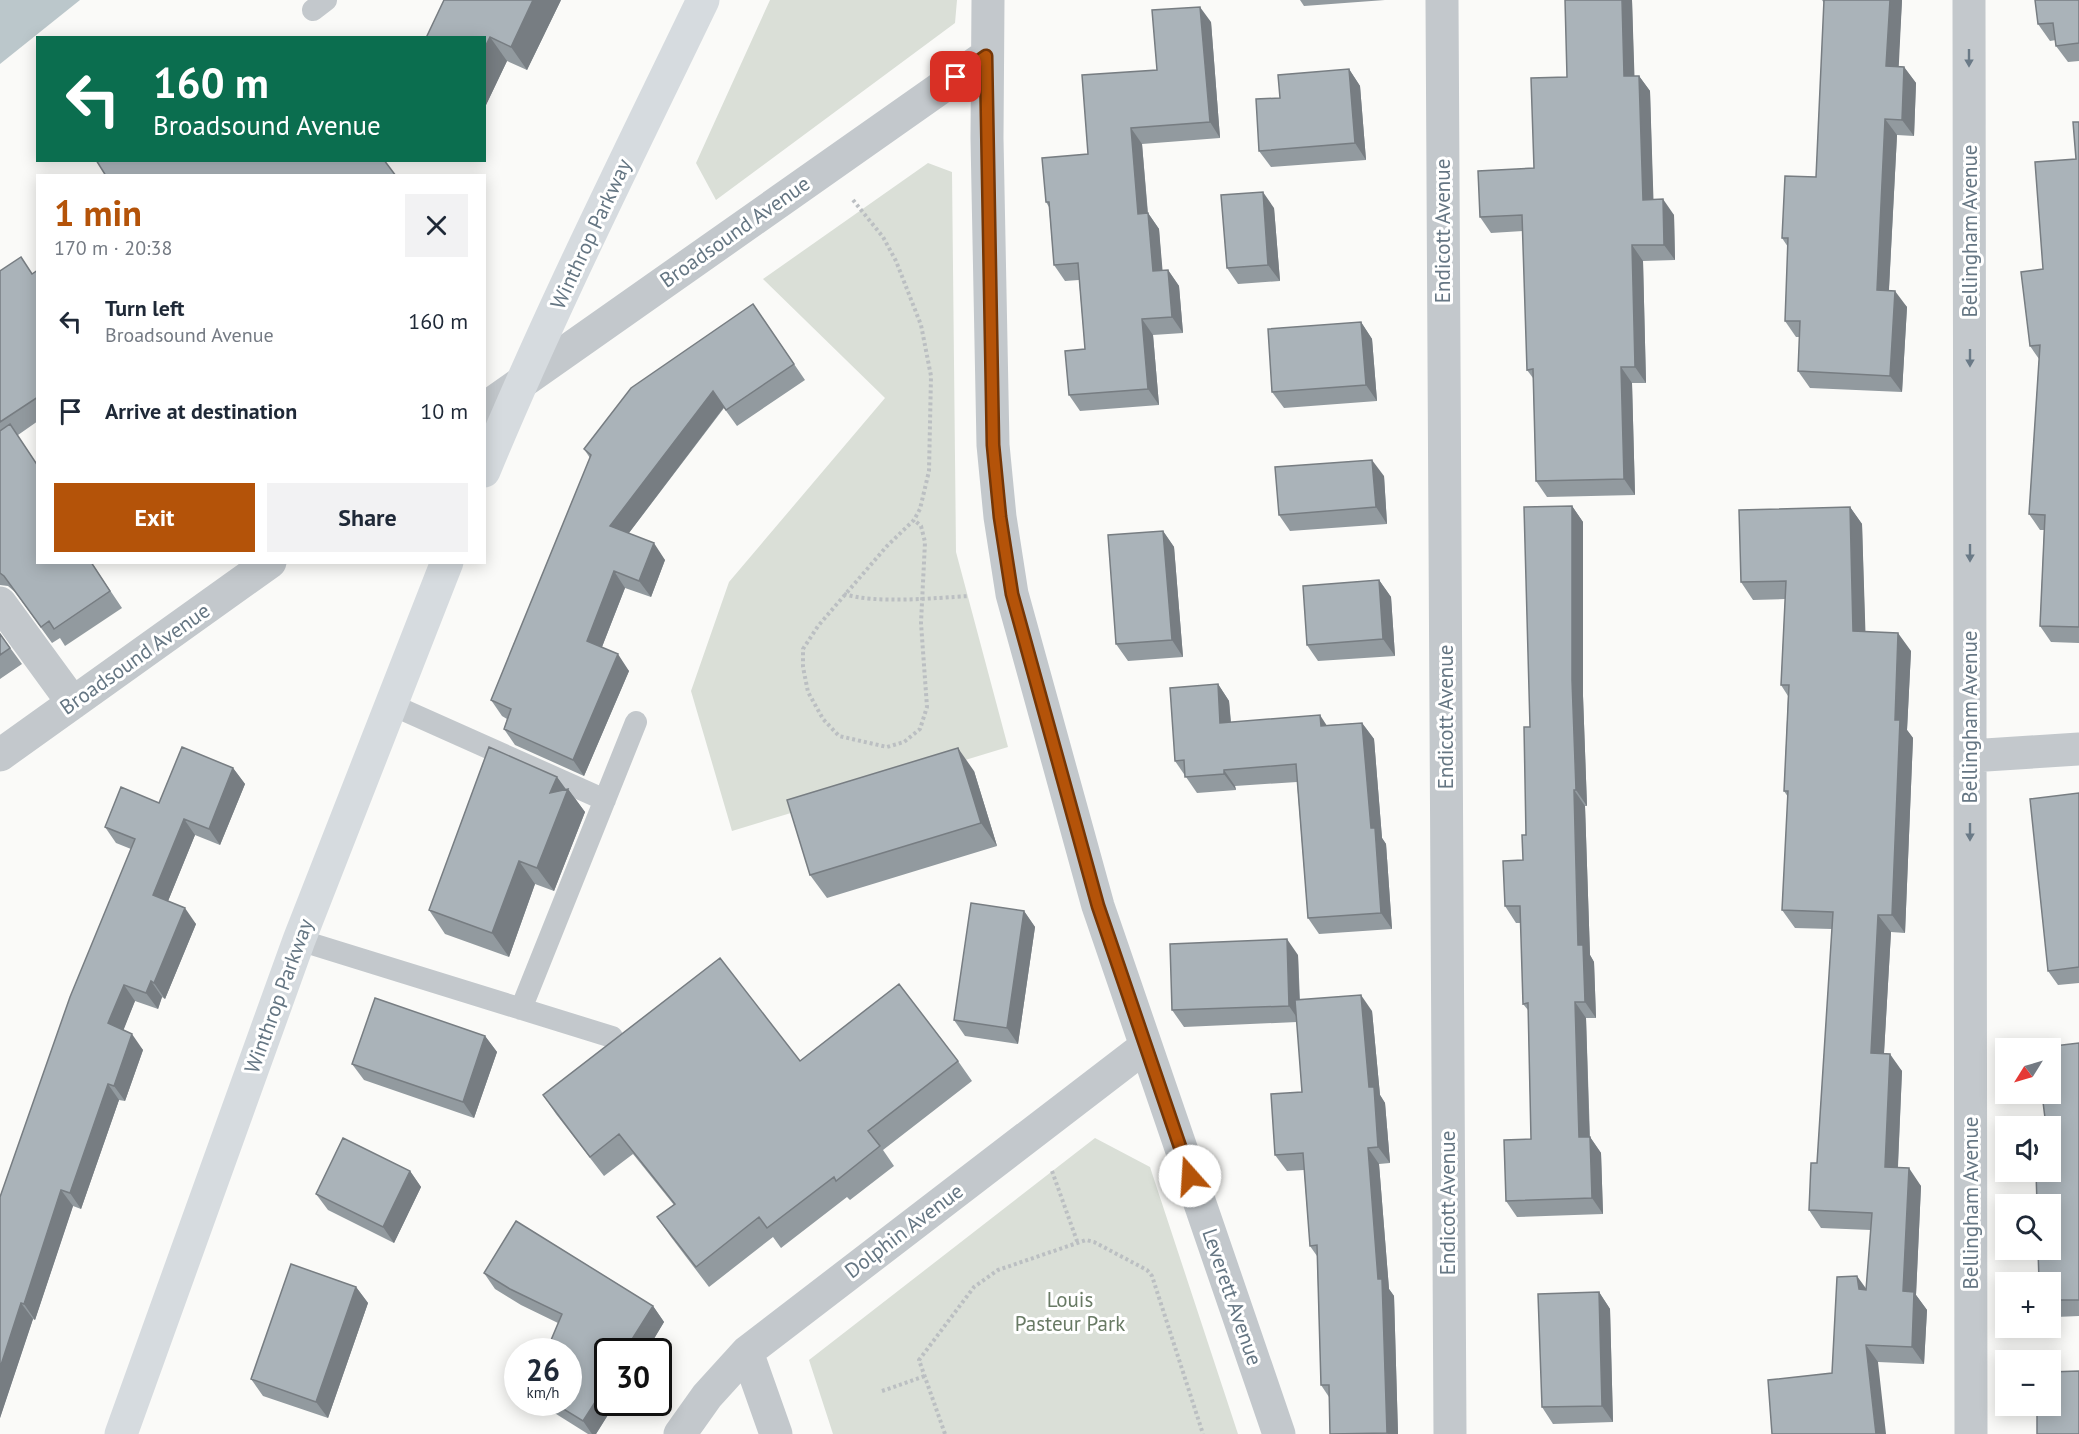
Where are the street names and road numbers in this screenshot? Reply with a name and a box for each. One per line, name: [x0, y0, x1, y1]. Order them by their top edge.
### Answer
street label: Bellingham Avenue: [1956, 144, 1983, 318]
street label: Winthrop Parkway: [544, 154, 637, 313]
street label: Endicott Avenue: [1429, 159, 1456, 303]
street label: Broadsound Avenue: [654, 170, 815, 293]
street label: Broadsound Avenue: [54, 597, 215, 720]
street label: Bellingham Avenue: [1956, 630, 1983, 804]
street label: Endicott Avenue: [1432, 645, 1459, 789]
street label: Winthrop Parkway: [238, 915, 319, 1077]
street label: Bellingham Avenue: [1957, 1116, 1984, 1290]
street label: Endicott Avenue: [1434, 1131, 1461, 1275]
street label: Dolphin Avenue: [839, 1177, 968, 1284]
street label: Leverett Avenue: [1196, 1225, 1269, 1369]

